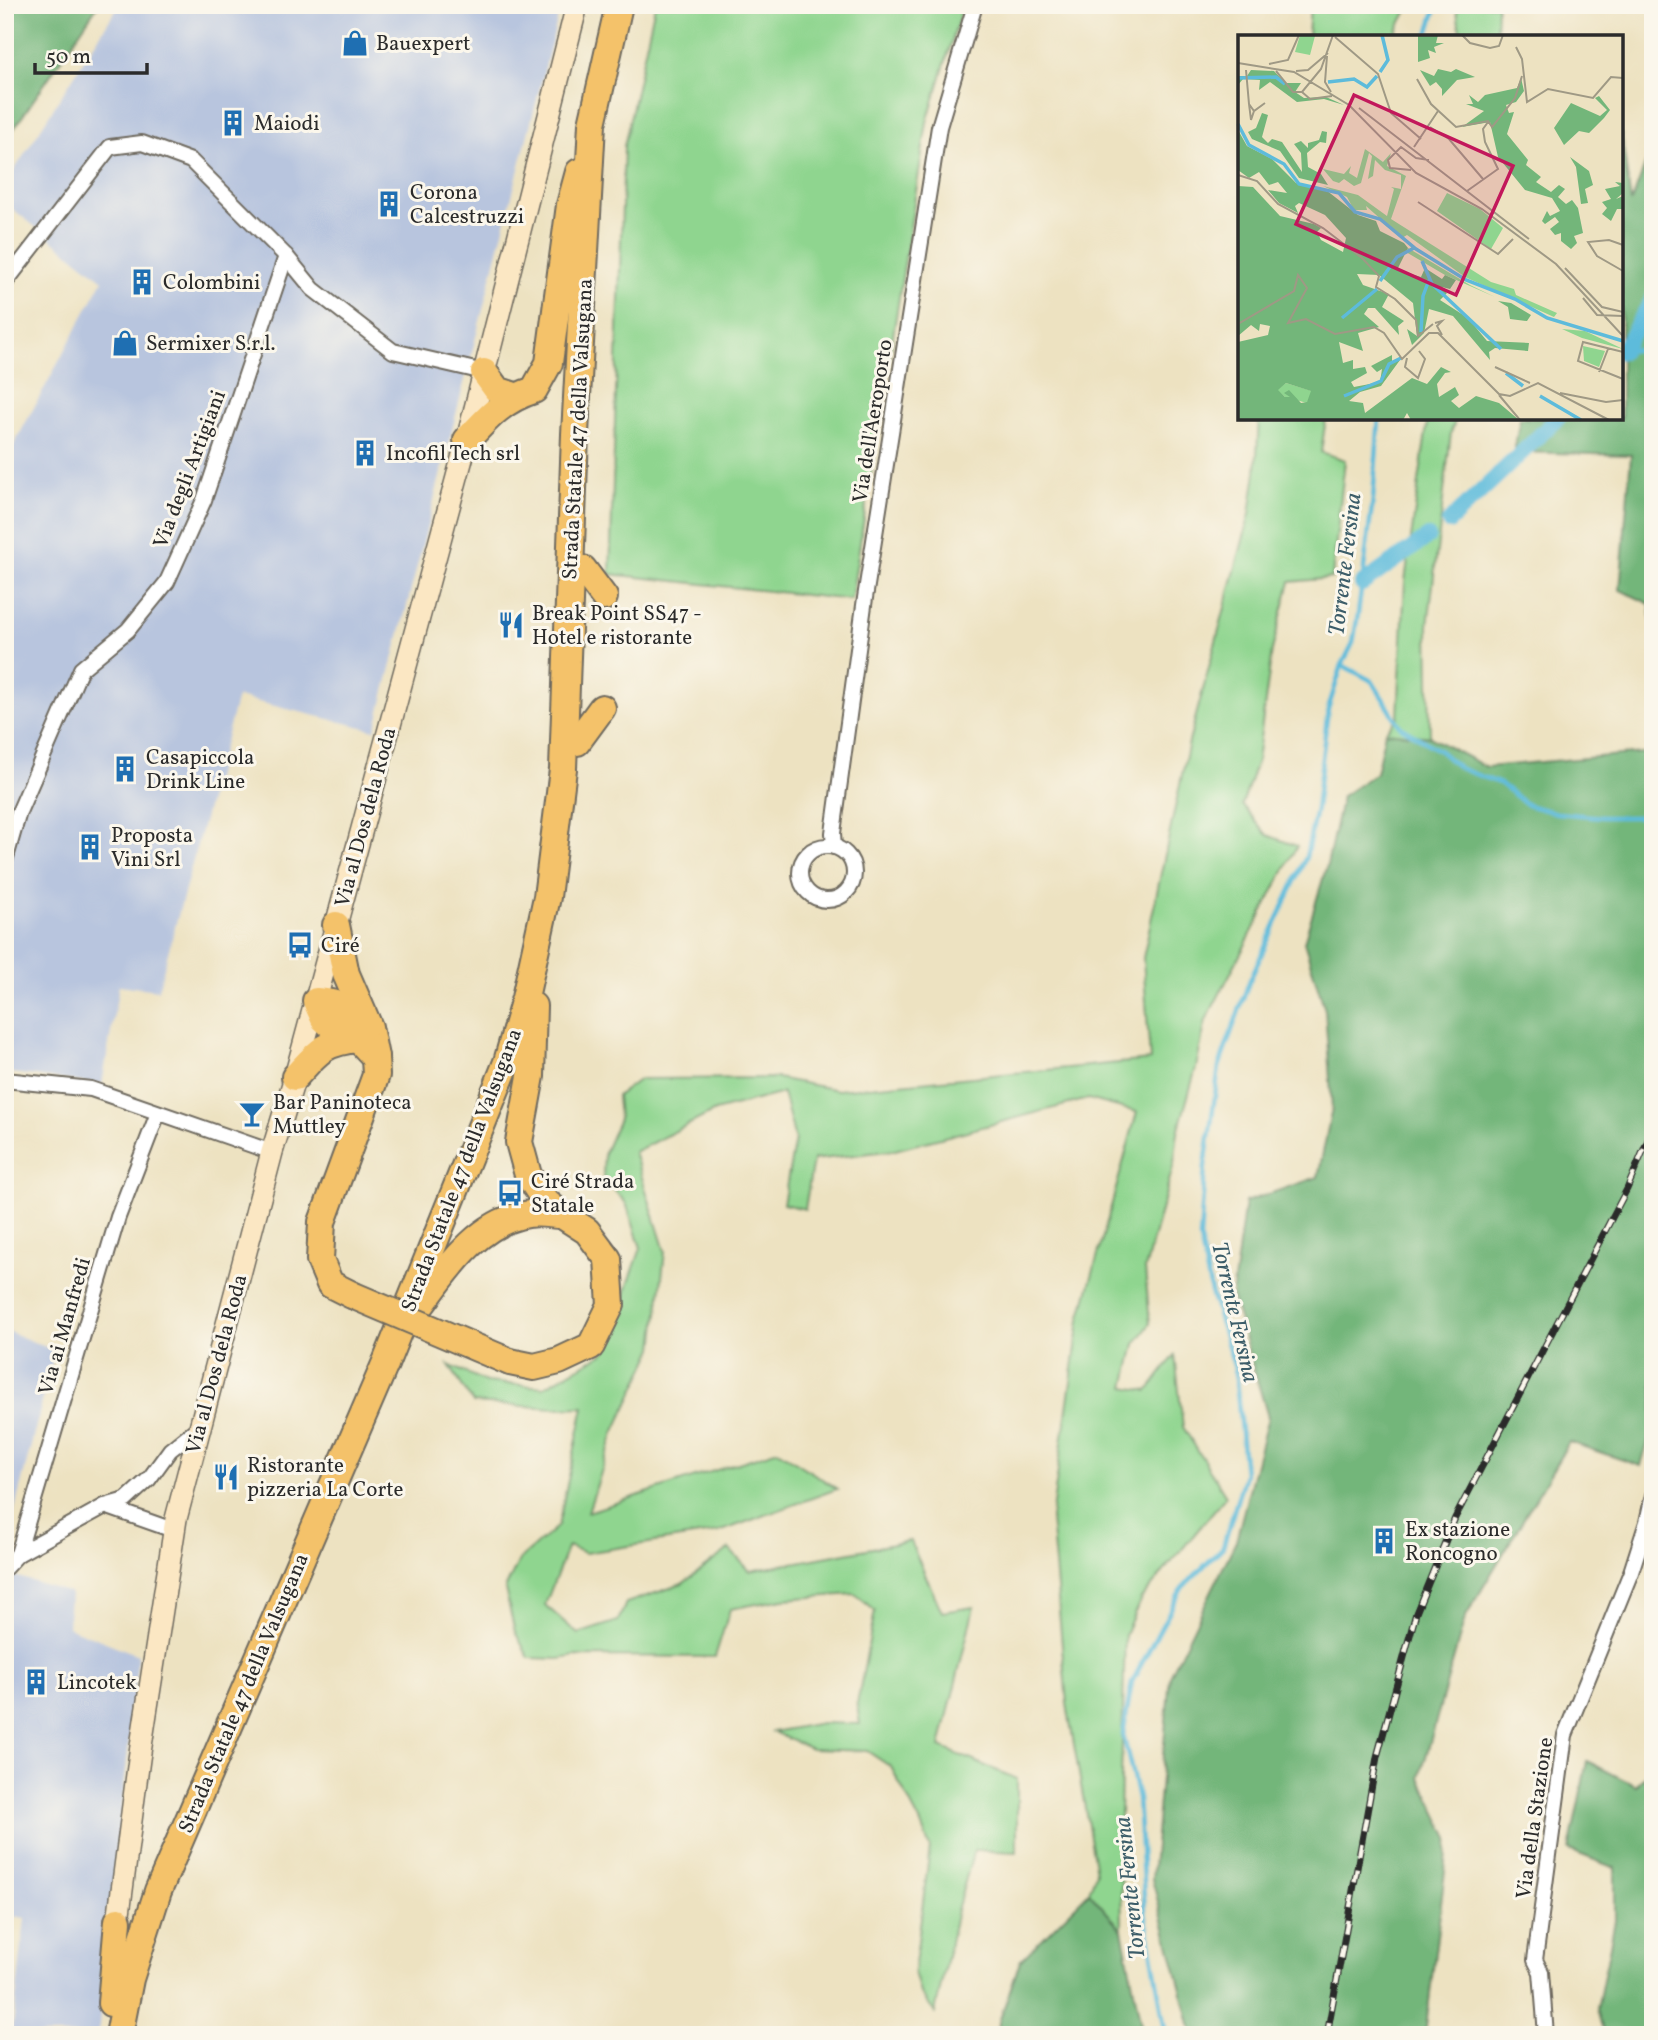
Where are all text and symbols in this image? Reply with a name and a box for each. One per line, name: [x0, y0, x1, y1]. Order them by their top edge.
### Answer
shop icon: Bauexpert: [340, 28, 370, 58]
place label: Bauexpert: [376, 30, 470, 59]
scale bar: [35, 32, 147, 76]
inset map: [1238, 35, 1623, 420]
text: 50 m: [46, 43, 91, 72]
building icon: Maiodi: [218, 108, 248, 138]
place label: Maiodi: [254, 110, 320, 139]
place label: Corona Calcestruzzi: [410, 179, 524, 232]
building icon: Corona Calcestruzzi: [374, 189, 404, 219]
building icon: Colombini: [127, 267, 157, 297]
place label: Colombini: [163, 269, 260, 298]
street label: Strada Statale 47 della Valsugana: [556, 278, 601, 580]
shop icon: Sermixer S.r.l.: [110, 328, 140, 358]
place label: Sermixer S.r.l.: [146, 330, 275, 359]
street label: Via dell'Aeroporto: [846, 337, 901, 505]
street label: Via degli Artigiani: [147, 386, 234, 553]
building icon: Incofil Tech srl: [350, 438, 380, 468]
place label: Incofil Tech srl: [386, 440, 520, 469]
water label: Torrente Fersina: [1321, 491, 1371, 637]
place label: Break Point SS47 - Hotel e ristorante: [532, 600, 702, 653]
restaurant icon: Break Point SS47 - Hotel e ristorante: [496, 610, 526, 640]
street label: Via al Dos dela Roda: [328, 724, 404, 911]
place label: Casapiccola Drink Line: [146, 744, 254, 797]
building icon: Casapiccola Drink Line: [110, 754, 140, 784]
place label: Proposta Vini Srl: [111, 822, 193, 875]
building icon: Proposta Vini Srl: [75, 832, 105, 862]
bus stop icon: Ciré: [285, 930, 315, 960]
place label: Ciré: [321, 932, 360, 961]
street label: Strada Statale 47 della Valsugana: [395, 1025, 530, 1317]
place label: Bar Paninoteca Muttley: [273, 1089, 412, 1142]
bar icon: Bar Paninoteca Muttley: [237, 1099, 267, 1129]
place label: Ciré Strada Statale: [531, 1168, 635, 1221]
bus stop icon: Ciré Strada Statale: [495, 1178, 525, 1208]
water label: Torrente Fersina: [1202, 1239, 1266, 1386]
street label: Via ai Manfredi: [32, 1254, 99, 1399]
street label: Via al Dos dela Roda: [179, 1271, 255, 1458]
place label: Ristorante pizzeria La Corte: [247, 1452, 403, 1505]
restaurant icon: Ristorante pizzeria La Corte: [211, 1462, 241, 1492]
place label: Ex stazione Roncogno: [1405, 1516, 1510, 1569]
building icon: Ex stazione Roncogno: [1369, 1526, 1399, 1556]
street label: Strada Statale 47 della Valsugana: [172, 1549, 317, 1838]
building icon: Lincotek: [21, 1667, 51, 1697]
place label: Lincotek: [57, 1669, 137, 1698]
street label: Via della Stazione: [1510, 1735, 1561, 1901]
water label: Torrente Fersina: [1108, 1815, 1154, 1961]

